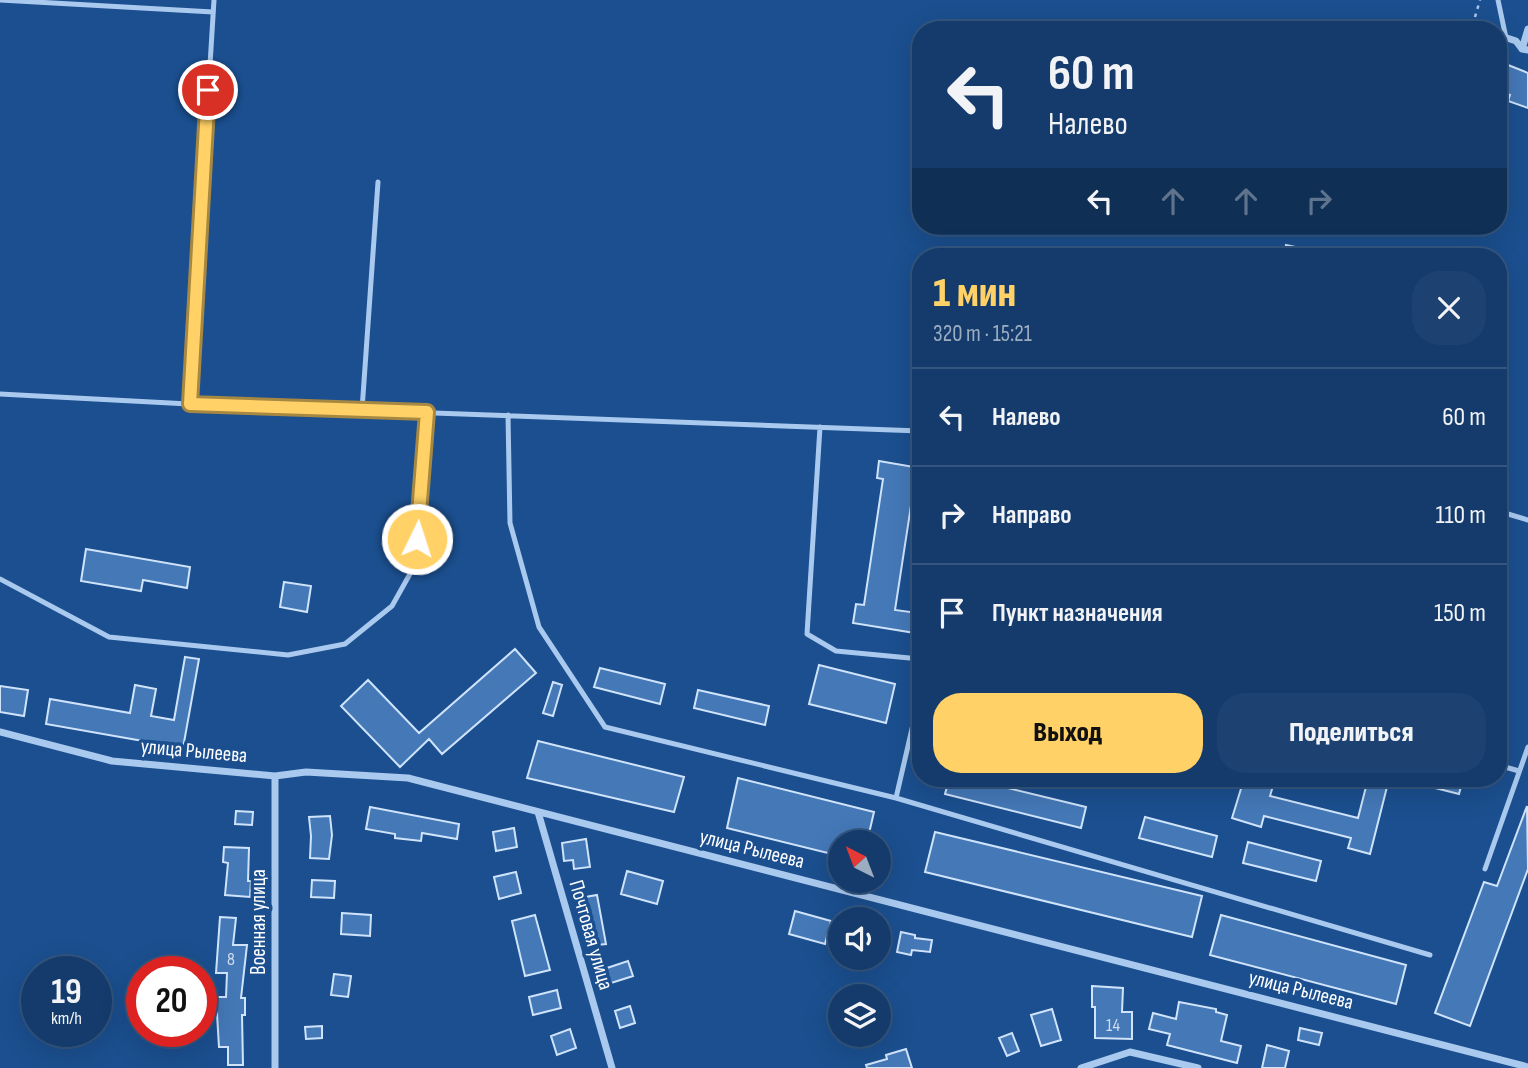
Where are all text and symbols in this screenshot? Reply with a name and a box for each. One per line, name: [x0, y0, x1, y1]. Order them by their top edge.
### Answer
text: 60 m: [1048, 45, 1135, 104]
icon: left: [933, 49, 1024, 140]
pin: [178, 60, 238, 120]
icon: arrive: [189, 71, 227, 109]
text: Налево: [1048, 105, 1128, 144]
icon: left: [1081, 182, 1119, 220]
icon: ahead: [1154, 182, 1192, 220]
icon: ahead: [1227, 182, 1265, 220]
icon: right: [1300, 182, 1338, 220]
text: 1 мин: [933, 268, 1016, 319]
button: close: [1412, 271, 1486, 345]
text: 320 m · 15:21: [933, 320, 1032, 348]
icon: left: [933, 398, 971, 436]
text: Налево: [992, 402, 1061, 433]
text: 60 m: [1442, 402, 1486, 433]
icon: right: [933, 496, 971, 534]
text: Направо: [992, 500, 1071, 531]
text: 110 m: [1435, 500, 1486, 531]
position arrow: [380, 502, 454, 576]
icon: arrive: [933, 594, 971, 632]
text: Пункт назначения: [992, 598, 1163, 629]
text: 150 m: [1434, 598, 1486, 629]
button: Выход: [933, 693, 1203, 773]
button: Поделиться: [1217, 693, 1486, 773]
street label: улица Рылеева: [140, 734, 248, 768]
street label: улица Рылеева: [697, 824, 807, 874]
north arrow: [828, 830, 891, 892]
map controls: [828, 830, 891, 1047]
street label: Военная улица: [246, 869, 271, 975]
street label: Почтовая улица: [563, 877, 619, 993]
button: sound: [828, 907, 891, 970]
house number: 8: [227, 949, 235, 970]
speed limit sign: 20: [126, 956, 217, 1047]
street label: улица Рылеева: [1246, 965, 1356, 1015]
text: 19: [51, 971, 82, 1014]
button: layers: [828, 984, 891, 1047]
text: km/h: [51, 1008, 82, 1029]
house number: 14: [1106, 1015, 1120, 1036]

